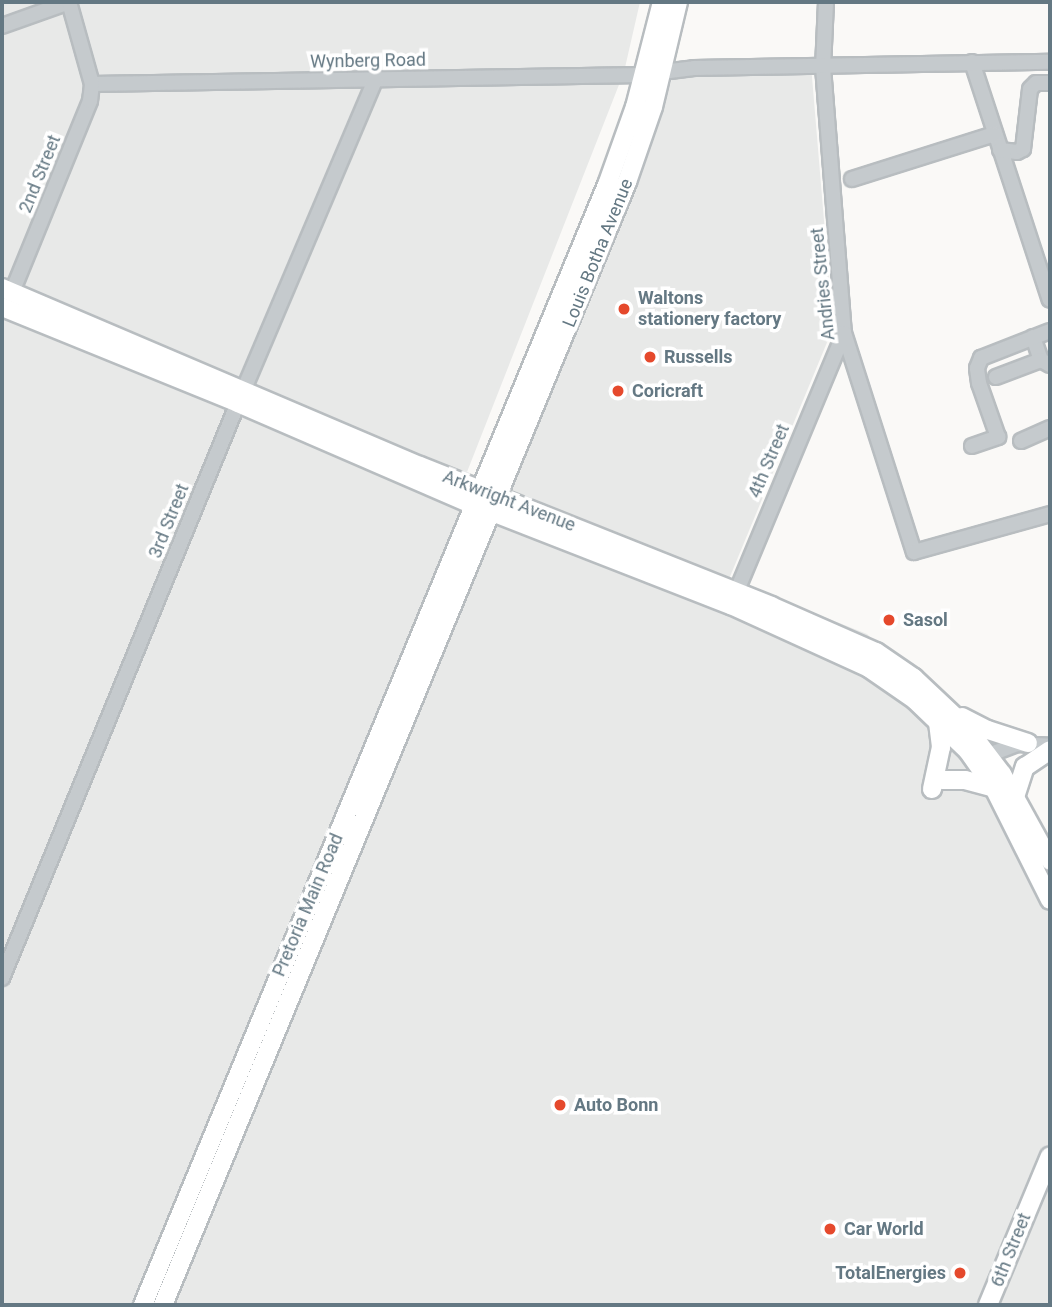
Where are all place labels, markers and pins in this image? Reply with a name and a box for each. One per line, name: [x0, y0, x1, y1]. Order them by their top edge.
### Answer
place label: Waltons stationery factory: [638, 288, 781, 330]
marker: Waltons stationery factory: [616, 301, 632, 317]
place label: Russells: [664, 346, 733, 368]
marker: Russells: [642, 349, 658, 365]
place label: Coricraft: [632, 380, 703, 402]
marker: Coricraft: [610, 383, 626, 399]
place label: Sasol: [903, 609, 948, 631]
marker: Sasol: [881, 612, 897, 628]
place label: Auto Bonn: [574, 1094, 658, 1116]
marker: Auto Bonn: [552, 1097, 568, 1113]
place label: Car World: [844, 1218, 924, 1240]
marker: Car World: [822, 1221, 838, 1237]
place label: TotalEnergies: [835, 1262, 946, 1284]
marker: TotalEnergies: [952, 1265, 968, 1281]

